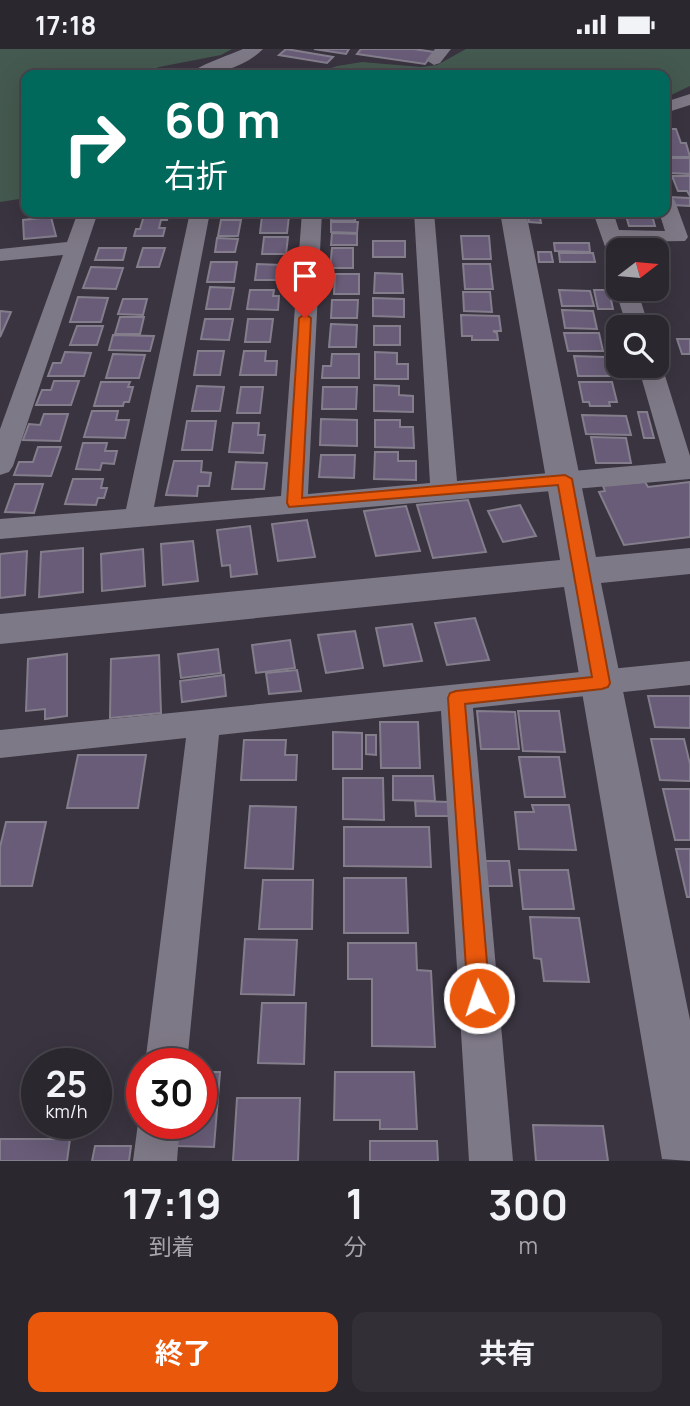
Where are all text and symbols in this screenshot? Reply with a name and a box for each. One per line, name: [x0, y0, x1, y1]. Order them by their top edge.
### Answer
text: 17:18: [35, 7, 96, 43]
text: 60 m: [164, 86, 281, 153]
icon: right: [49, 98, 140, 189]
text: 右折: [164, 153, 228, 197]
north arrow: [606, 238, 668, 301]
map controls: [606, 238, 669, 378]
pin: [275, 246, 335, 318]
icon: arrive: [286, 257, 324, 295]
button: search: [606, 315, 669, 378]
position arrow: [442, 961, 516, 1035]
speed limit sign: 30: [126, 1048, 217, 1139]
text: 25: [46, 1060, 87, 1108]
text: km/h: [46, 1099, 87, 1123]
text: 17:19: [122, 1174, 222, 1232]
text: 1: [346, 1174, 364, 1232]
text: 300: [488, 1175, 568, 1233]
text: m: [518, 1229, 538, 1261]
text: 到着: [149, 1230, 195, 1262]
text: 分: [343, 1230, 366, 1262]
button: 終了: [28, 1312, 338, 1392]
button: 共有: [352, 1312, 662, 1392]

